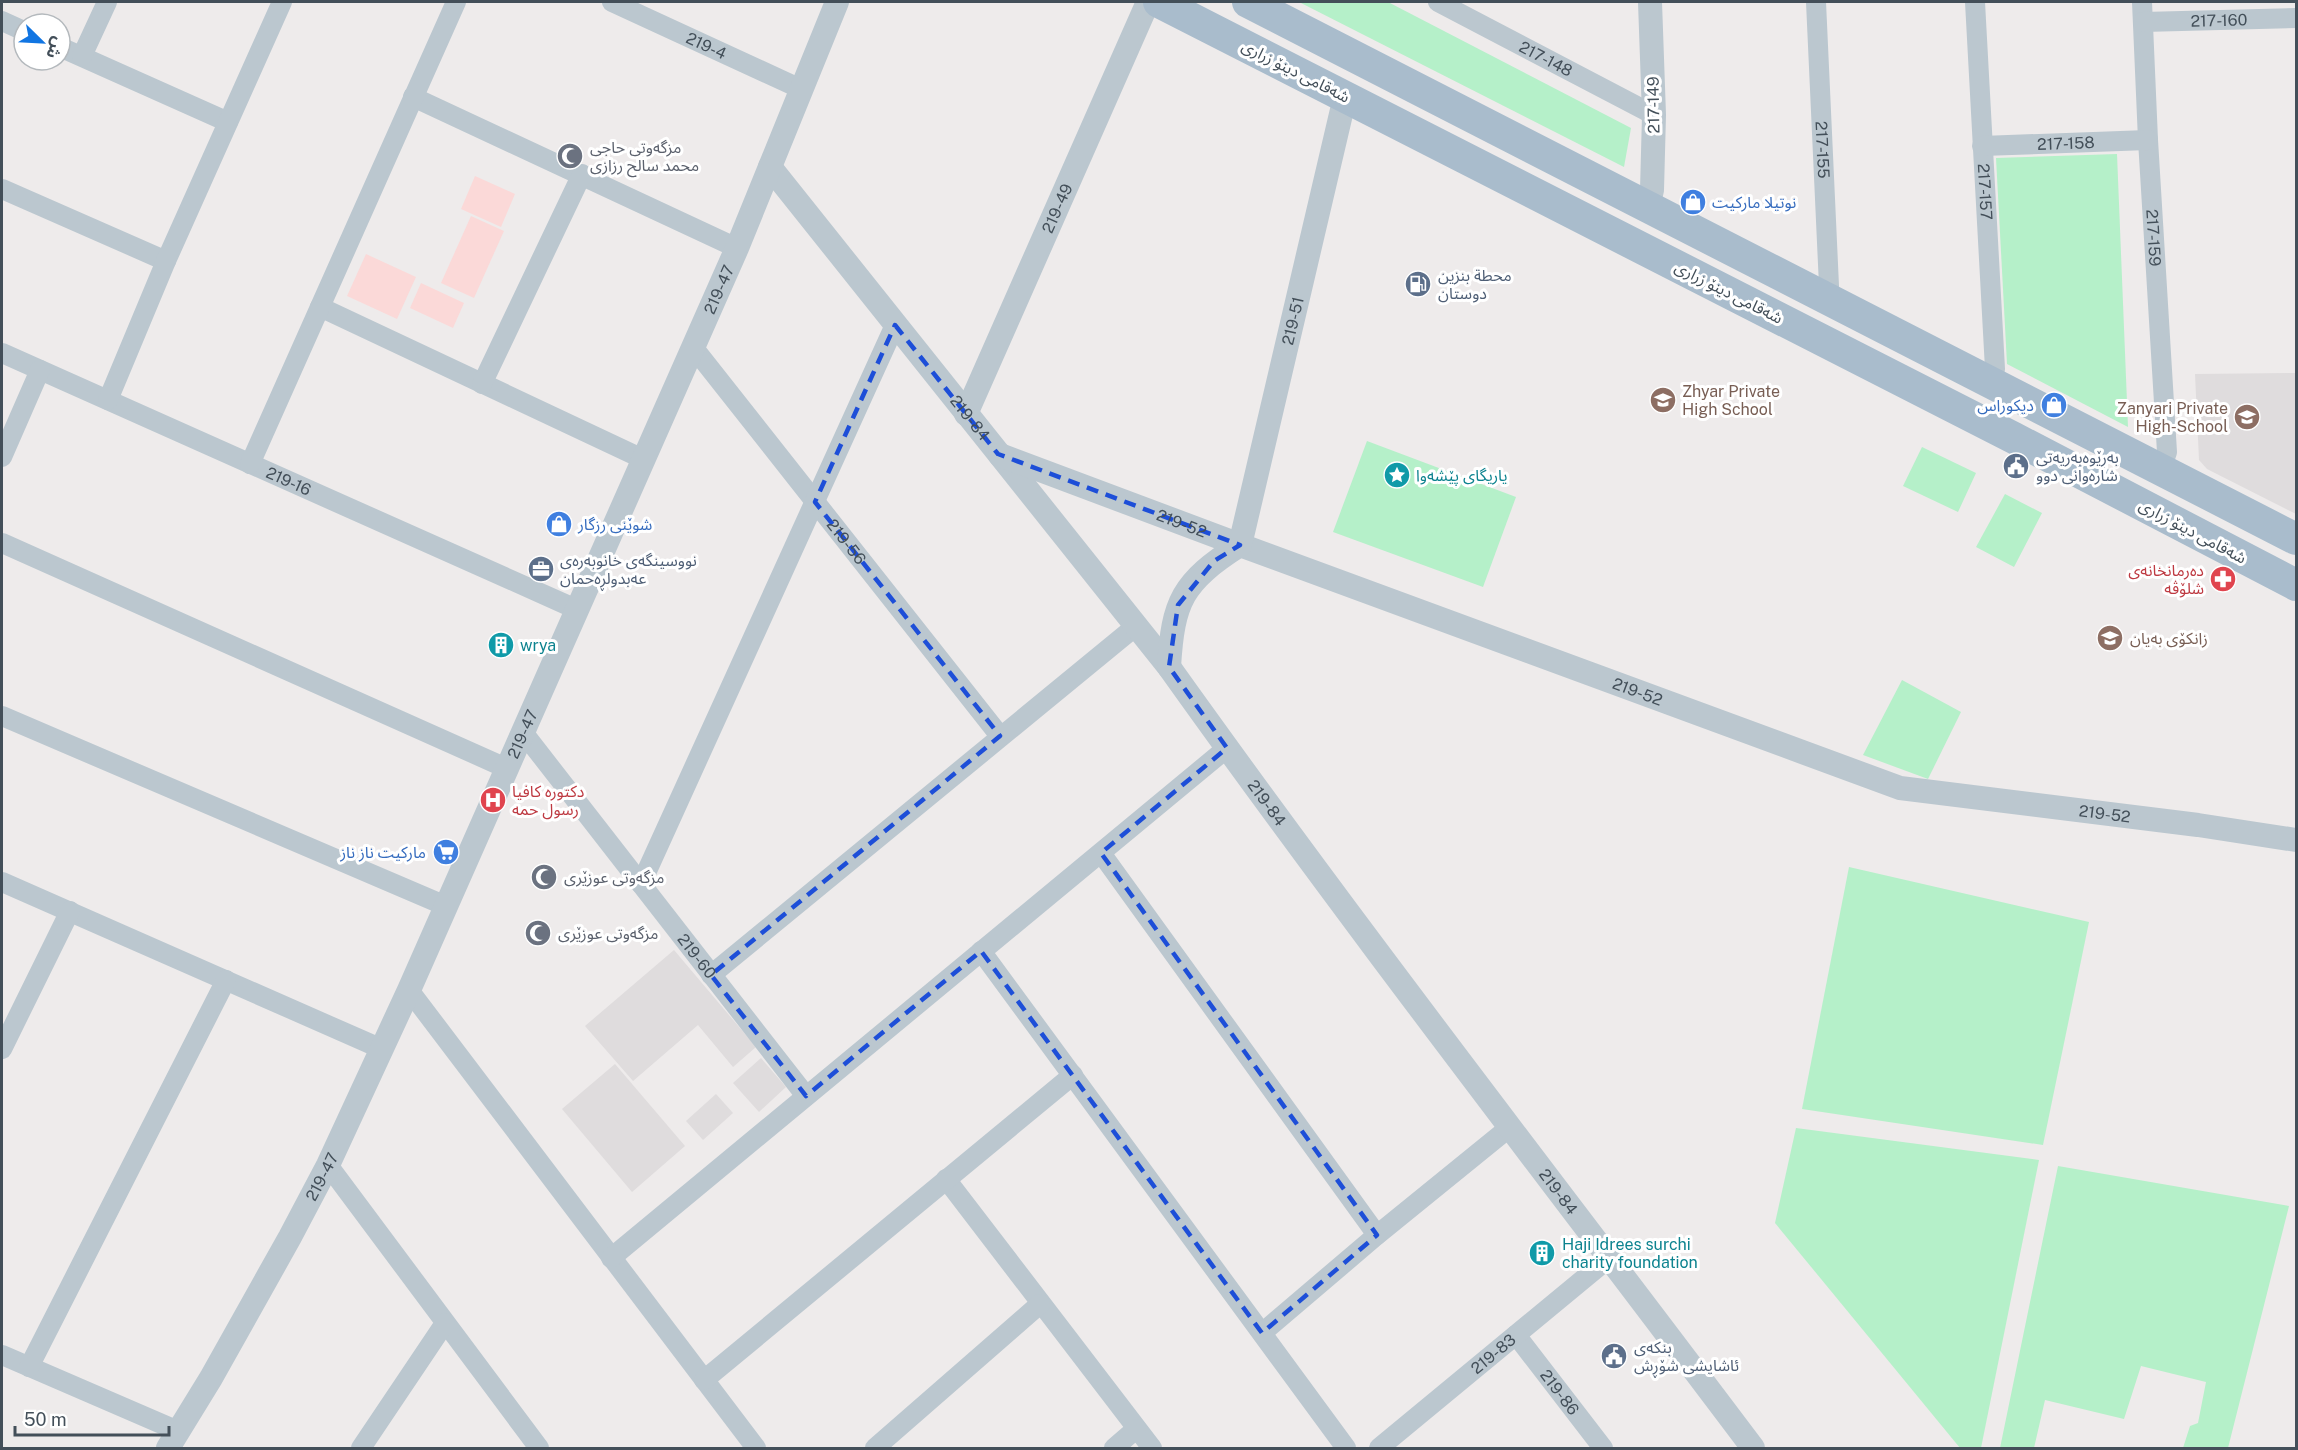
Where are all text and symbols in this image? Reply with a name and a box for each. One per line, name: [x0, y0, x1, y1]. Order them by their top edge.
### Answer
street label: 217-160: [2190, 10, 2248, 31]
north arrow: [12, 12, 72, 72]
street label: 219-4: [683, 28, 729, 63]
text: ش: [42, 34, 68, 62]
street label: شەقامی دینۆ زراری: [1239, 36, 1353, 107]
street label: 217-148: [1516, 37, 1576, 81]
street label: 217-149: [1644, 76, 1663, 134]
street label: 217-155: [1811, 121, 1833, 179]
street label: 217-158: [2037, 133, 2095, 154]
place label: مزگەوتی حاجی محمد سالح رزازی: [590, 138, 699, 178]
mosque icon: مزگەوتی حاجی محمد سالح رزازی: [555, 141, 585, 171]
street label: 217-157: [1974, 163, 1996, 221]
street label: 219-49: [1038, 181, 1077, 236]
shop icon: نوتیلا مارکیت: [1678, 187, 1708, 217]
place label: نوتیلا مارکیت: [1712, 193, 1796, 212]
street label: 217-159: [2142, 209, 2165, 267]
street label: شەقامی دینۆ زراری: [1672, 257, 1786, 328]
street label: 219-47: [700, 262, 738, 317]
place label: محطة بنزين دوستان: [1438, 266, 1512, 303]
fuel station icon: محطة بنزين دوستان: [1403, 269, 1433, 299]
street label: 219-51: [1278, 295, 1308, 347]
place label: Zhyar Private High School: [1682, 382, 1780, 419]
school or university icon: Zhyar Private High School: [1648, 385, 1678, 415]
shop icon: ديكوراس: [2039, 390, 2069, 420]
street label: 219-84: [946, 392, 994, 445]
place label: ديكوراس: [1977, 396, 2034, 415]
place label: Zanyari Private High-School: [2117, 399, 2228, 436]
school or university icon: Zanyari Private High-School: [2232, 402, 2262, 432]
place label: بەڕێوەبەریەتی شارەوانی دوو: [2036, 448, 2119, 485]
public building icon: بەڕێوەبەریەتی شارەوانی دوو: [2001, 451, 2031, 481]
place icon: یاریگای پێشەوا: [1382, 460, 1412, 490]
street label: 219-16: [263, 463, 314, 500]
place label: یاریگای پێشەوا: [1416, 466, 1508, 486]
street label: شەقامی دینۆ زراری: [2136, 495, 2250, 568]
street label: 219-52: [1154, 506, 1209, 542]
shop icon: شوێنی رزگار: [544, 509, 574, 539]
place label: شوێنی رزگار: [577, 515, 652, 534]
street label: 219-56: [823, 516, 870, 568]
place label: نووسینگەی خانوبەرەی عەبدولڕەحمان: [560, 551, 697, 592]
office icon: نووسینگەی خانوبەرەی عەبدولڕەحمان: [526, 554, 556, 584]
place label: دەرمانخانەی شلۆڤە: [2128, 561, 2204, 598]
pharmacy icon: دەرمانخانەی شلۆڤە: [2208, 564, 2238, 594]
school or university icon: زانکۆی بەیان: [2095, 623, 2125, 653]
place label: زانکۆی بەیان: [2130, 629, 2208, 648]
building icon: wrya: [486, 630, 516, 660]
place label: wrya: [520, 636, 556, 655]
street label: 219-52: [1610, 674, 1665, 710]
street label: 219-47: [503, 707, 542, 762]
street label: 219-84: [1243, 776, 1290, 830]
place label: دکتورە کافیا رسول حمە: [512, 782, 584, 820]
hospital icon: دکتورە کافیا رسول حمە: [478, 785, 508, 815]
street label: 219-52: [2078, 801, 2132, 827]
supermarket icon: ماركيت ناز ناز: [431, 837, 461, 867]
place label: ماركيت ناز ناز: [339, 843, 426, 862]
mosque icon: مزگه‌وتی عوزێری: [529, 862, 559, 892]
place label: مزگه‌وتی عوزێری: [564, 868, 664, 887]
mosque icon: مزگەوتی عوزێری: [523, 918, 553, 948]
place label: مزگەوتی عوزێری: [558, 924, 658, 943]
street label: 219-60: [673, 930, 720, 983]
street label: 219-47: [302, 1150, 342, 1204]
street label: 219-84: [1535, 1165, 1582, 1218]
place label: Haji Idrees surchi charity foundation: [1562, 1235, 1698, 1272]
building icon: Haji Idrees surchi charity foundation: [1527, 1238, 1557, 1268]
street label: 219-83: [1467, 1330, 1520, 1378]
place label: بنکەی ئاشایشی شۆڕش: [1634, 1338, 1739, 1379]
public building icon: بنکەی ئاشایشی شۆڕش: [1599, 1341, 1629, 1371]
street label: 219-86: [1536, 1366, 1583, 1419]
scale bar: [15, 1399, 170, 1437]
text: 50 m: [24, 1409, 67, 1430]

